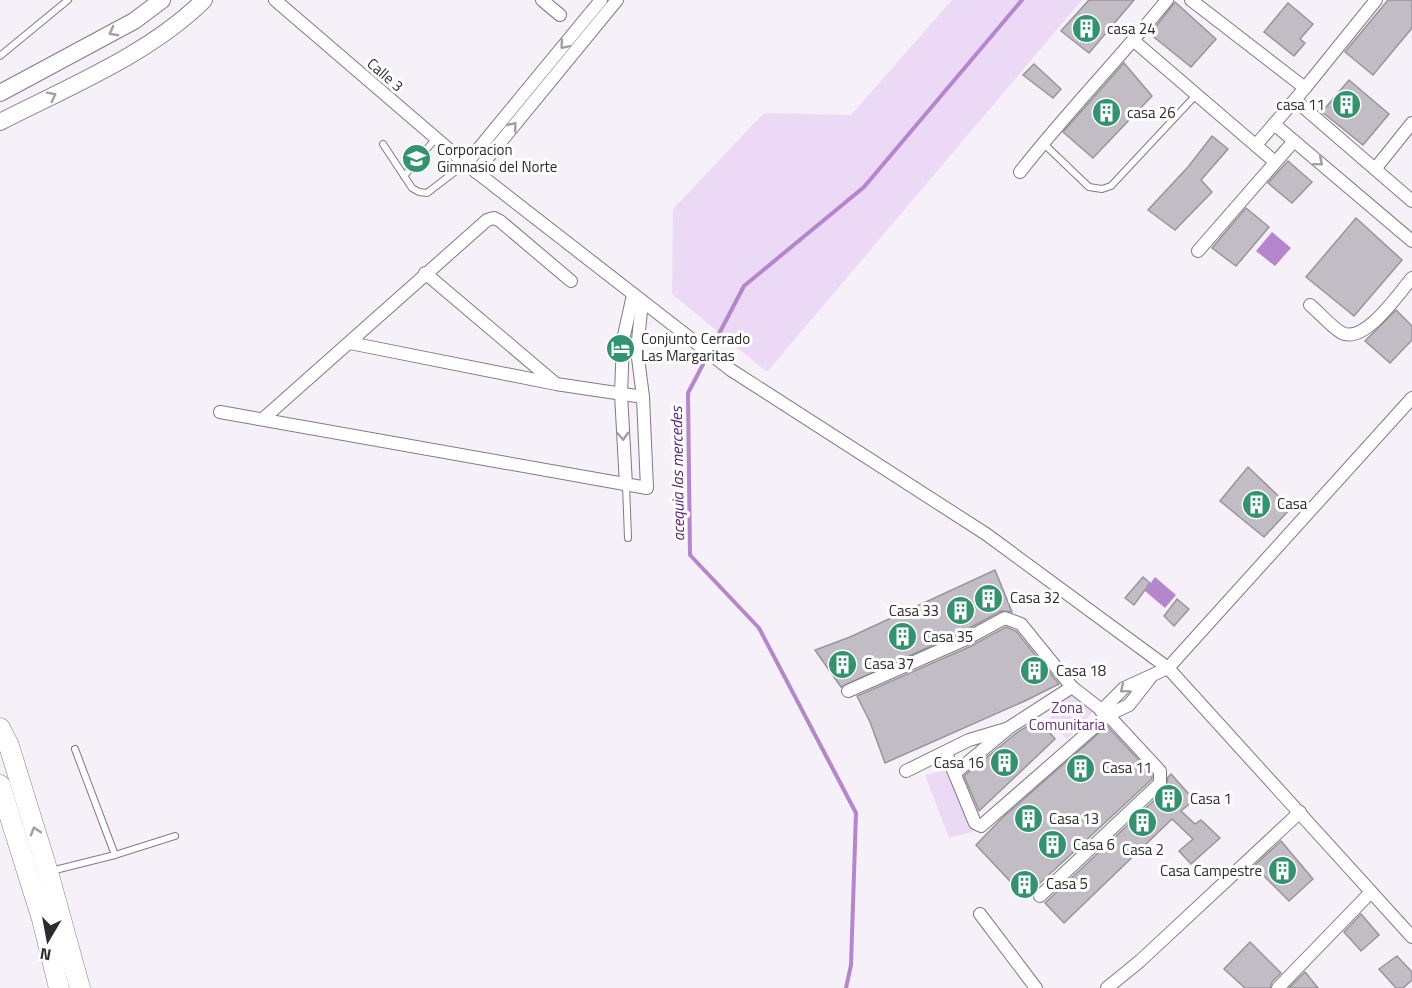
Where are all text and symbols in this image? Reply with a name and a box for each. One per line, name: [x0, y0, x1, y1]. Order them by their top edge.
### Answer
building icon: casa 24: [1070, 13, 1102, 45]
place label: casa 24: [1107, 17, 1156, 40]
one-way arrow: [109, 25, 119, 36]
one-way arrow: [560, 38, 571, 49]
street label: Calle 3: [362, 52, 409, 97]
building icon: casa 11: [1330, 89, 1362, 121]
one-way arrow: [46, 91, 57, 103]
place label: casa 11: [1276, 93, 1325, 116]
building icon: casa 26: [1090, 97, 1122, 129]
place label: casa 26: [1127, 101, 1176, 124]
one-way arrow: [506, 122, 517, 133]
place label: Corporacion Gimnasio del Norte: [437, 138, 557, 178]
school or university icon: Corporacion Gimnasio del Norte: [400, 143, 432, 175]
one-way arrow: [1312, 155, 1323, 166]
place label: Conjunto Cerrado Las Margaritas: [641, 327, 750, 367]
hotel icon: Conjunto Cerrado Las Margaritas: [604, 332, 636, 364]
water label: acequia las mercedes: [664, 405, 690, 542]
one-way arrow: [617, 431, 630, 440]
building icon: Casa: [1240, 488, 1272, 520]
place label: Casa: [1277, 492, 1308, 515]
building icon: Casa 32: [973, 582, 1005, 614]
place label: Casa 32: [1010, 586, 1060, 609]
building icon: Casa 33: [944, 595, 976, 627]
place label: Casa 33: [889, 599, 939, 622]
building icon: Casa 35: [886, 621, 918, 653]
place label: Casa 35: [923, 625, 973, 648]
building icon: Casa 37: [827, 648, 859, 680]
place label: Casa 37: [864, 652, 914, 675]
building icon: Casa 18: [1019, 655, 1051, 687]
place label: Casa 18: [1056, 659, 1106, 682]
one-way arrow: [1120, 682, 1131, 693]
park label: Zona Comunitaria: [1029, 696, 1106, 736]
building icon: Casa 16: [989, 747, 1021, 779]
place label: Casa 16: [934, 751, 984, 774]
building icon: Casa 11: [1065, 752, 1097, 784]
place label: Casa 11: [1102, 756, 1152, 779]
building icon: Casa 1: [1153, 783, 1185, 815]
place label: Casa 1: [1190, 787, 1232, 810]
building icon: Casa 13: [1012, 803, 1044, 835]
place label: Casa 13: [1049, 807, 1099, 830]
building icon: Casa 2: [1127, 807, 1159, 839]
one-way arrow: [30, 826, 42, 837]
building icon: Casa 6: [1036, 829, 1068, 861]
place label: Casa 6: [1073, 833, 1115, 856]
place label: Casa 2: [1122, 838, 1164, 861]
building icon: Casa Campestre: [1267, 855, 1299, 887]
place label: Casa Campestre: [1160, 859, 1262, 882]
building icon: Casa 5: [1009, 868, 1041, 900]
place label: Casa 5: [1046, 872, 1088, 895]
north arrow: [18, 910, 78, 970]
text: N: [38, 942, 53, 968]

